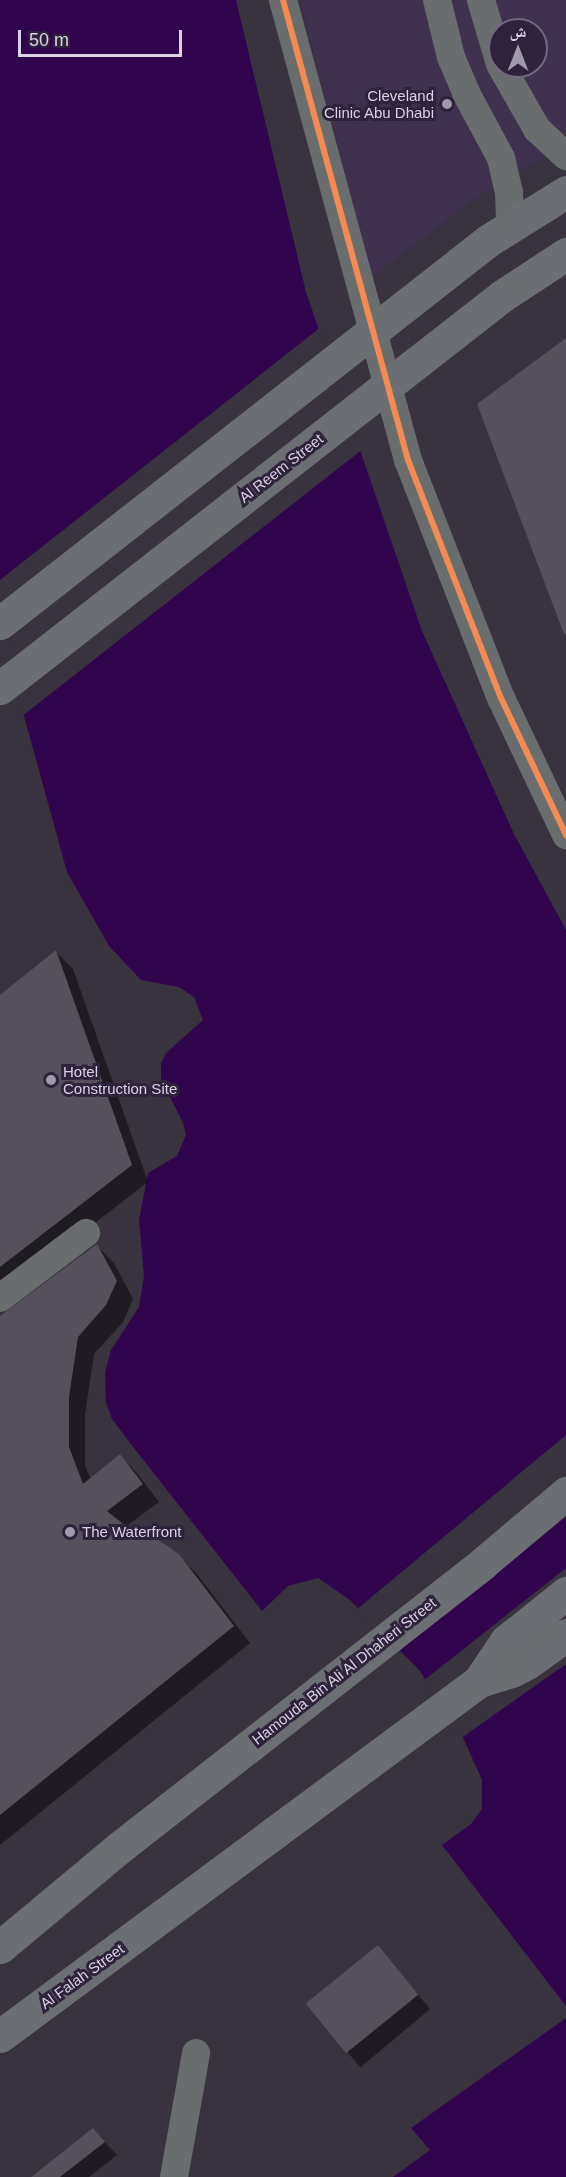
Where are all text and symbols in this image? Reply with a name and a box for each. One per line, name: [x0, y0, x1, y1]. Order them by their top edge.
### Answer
scale bar: [21, 18, 184, 56]
north arrow: [488, 18, 548, 78]
text: ش: [510, 23, 526, 40]
text: 50 m: [29, 30, 69, 50]
place label: Cleveland Clinic Abu Dhabi: [323, 86, 434, 121]
marker: Cleveland Clinic Abu Dhabi: [438, 95, 456, 113]
street label: Al Reem Street: [235, 430, 327, 506]
place label: Hotel Construction Site: [63, 1062, 177, 1097]
marker: Hotel Construction Site: [44, 1073, 58, 1087]
place label: The Waterfront: [82, 1523, 181, 1541]
marker: The Waterfront: [63, 1525, 77, 1539]
street label: Hamouda Bin Ali Al Dhaheri Street: [248, 1593, 440, 1749]
street label: Al Falah Street: [37, 1940, 127, 2012]

